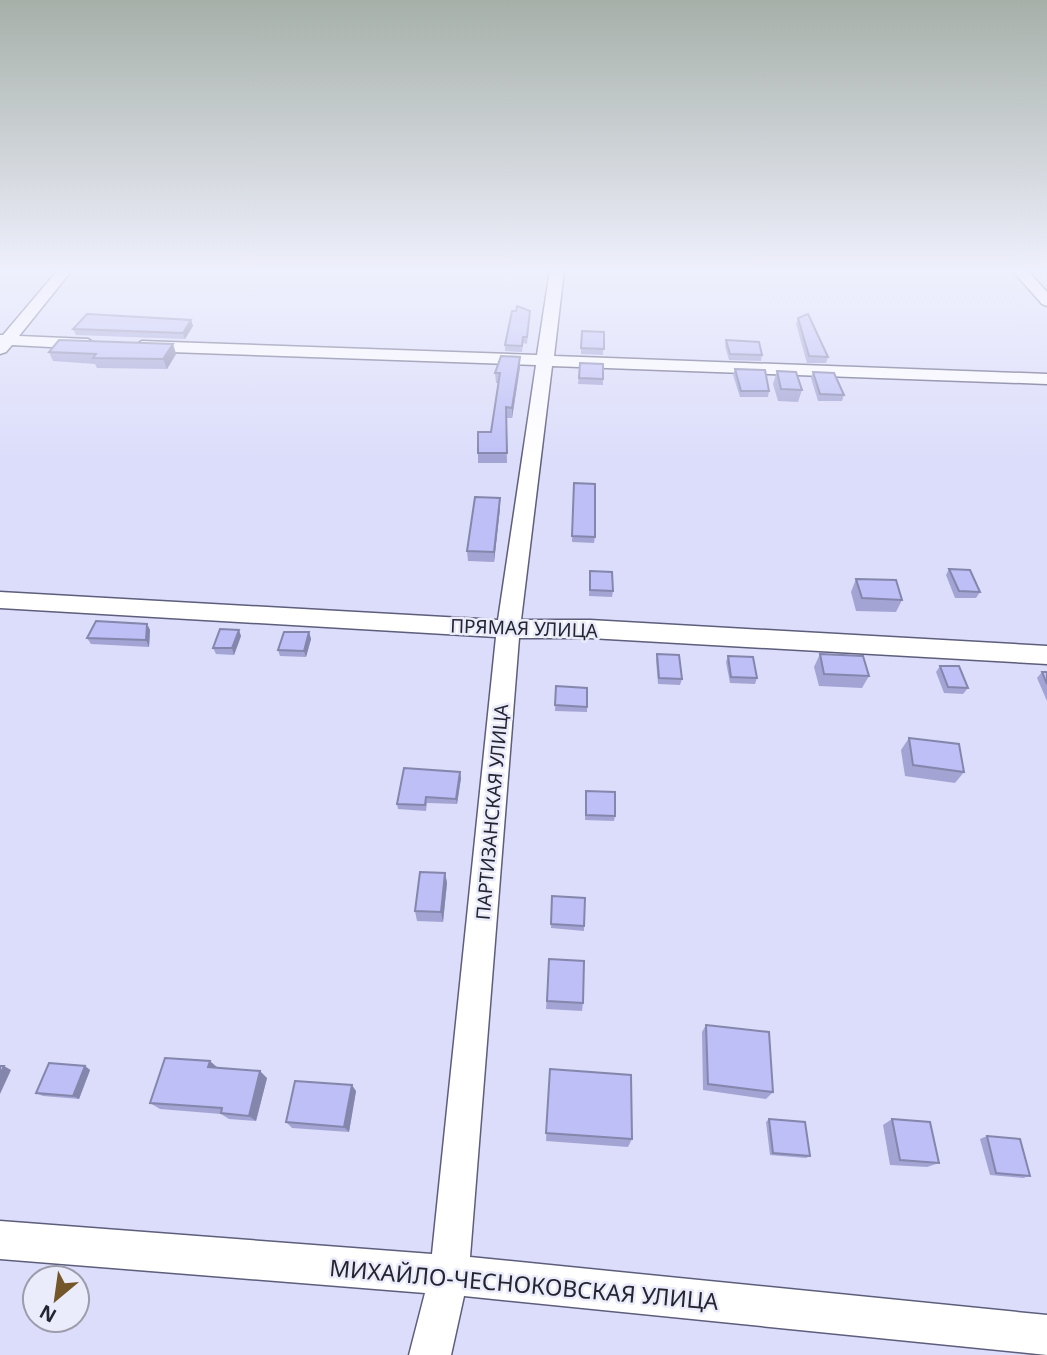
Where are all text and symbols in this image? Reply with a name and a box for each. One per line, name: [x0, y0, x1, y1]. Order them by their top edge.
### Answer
street label: ПРЯМАЯ УЛИЦА: [450, 612, 599, 644]
street label: ПАРТИЗАНСКАЯ УЛИЦА: [470, 702, 514, 921]
street label: МИХАЙЛО-ЧЕСНОКОВСКАЯ УЛИЦА: [328, 1251, 720, 1317]
north arrow: [21, 1264, 91, 1334]
text: N: [35, 1299, 61, 1329]

